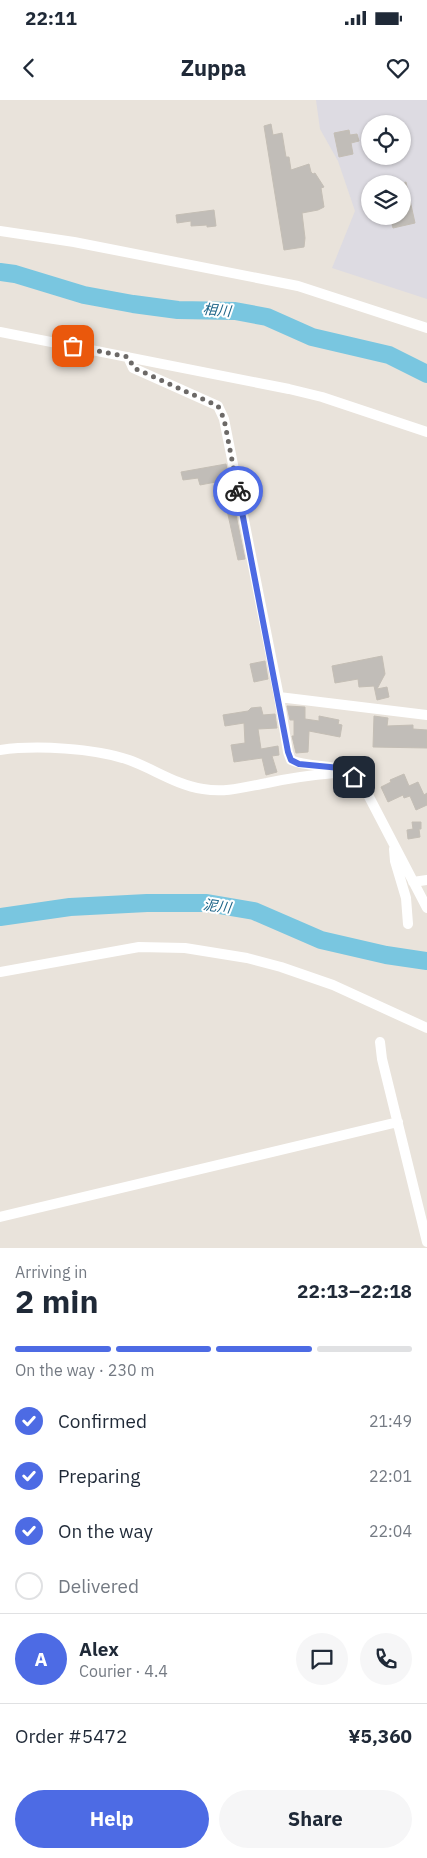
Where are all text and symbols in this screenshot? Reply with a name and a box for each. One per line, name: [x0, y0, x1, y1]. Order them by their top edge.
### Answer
text: 22:11: [25, 6, 77, 30]
text: Zuppa: [181, 53, 246, 82]
icon: back: [15, 54, 43, 82]
icon: heart: [384, 54, 412, 82]
map controls: [361, 115, 411, 225]
button: locate: [361, 115, 411, 165]
button: layers: [361, 175, 411, 225]
water label: 相川: [202, 300, 234, 320]
pin: [52, 325, 94, 367]
icon: bag: [59, 332, 87, 360]
courier: [213, 466, 263, 516]
icon: bike: [224, 477, 252, 505]
pin: [333, 756, 375, 798]
icon: home: [340, 763, 368, 791]
water label: 泥川: [202, 895, 234, 917]
text: Arriving in: [15, 1262, 87, 1282]
text: 22:13–22:18: [297, 1279, 412, 1303]
text: 2 min: [15, 1280, 99, 1322]
text: On the way · 230 m: [15, 1360, 154, 1380]
icon: check: [15, 1407, 43, 1435]
text: Confirmed: [58, 1409, 147, 1433]
text: 21:49: [369, 1411, 412, 1431]
icon: check: [15, 1462, 43, 1490]
text: Preparing: [58, 1464, 140, 1488]
text: 22:01: [369, 1466, 412, 1486]
icon: check: [15, 1517, 43, 1545]
text: On the way: [58, 1519, 153, 1543]
text: 22:04: [369, 1521, 412, 1541]
text: Delivered: [58, 1574, 139, 1598]
button: chat: [296, 1633, 348, 1685]
button: phone: [360, 1633, 412, 1685]
text: Alex: [79, 1637, 119, 1661]
text: A: [34, 1647, 48, 1671]
text: Courier · 4.4: [79, 1661, 168, 1681]
text: Order #5472: [15, 1724, 127, 1748]
text: ¥5,360: [348, 1724, 412, 1748]
button: Help: [15, 1790, 209, 1848]
button: Share: [219, 1790, 412, 1848]

